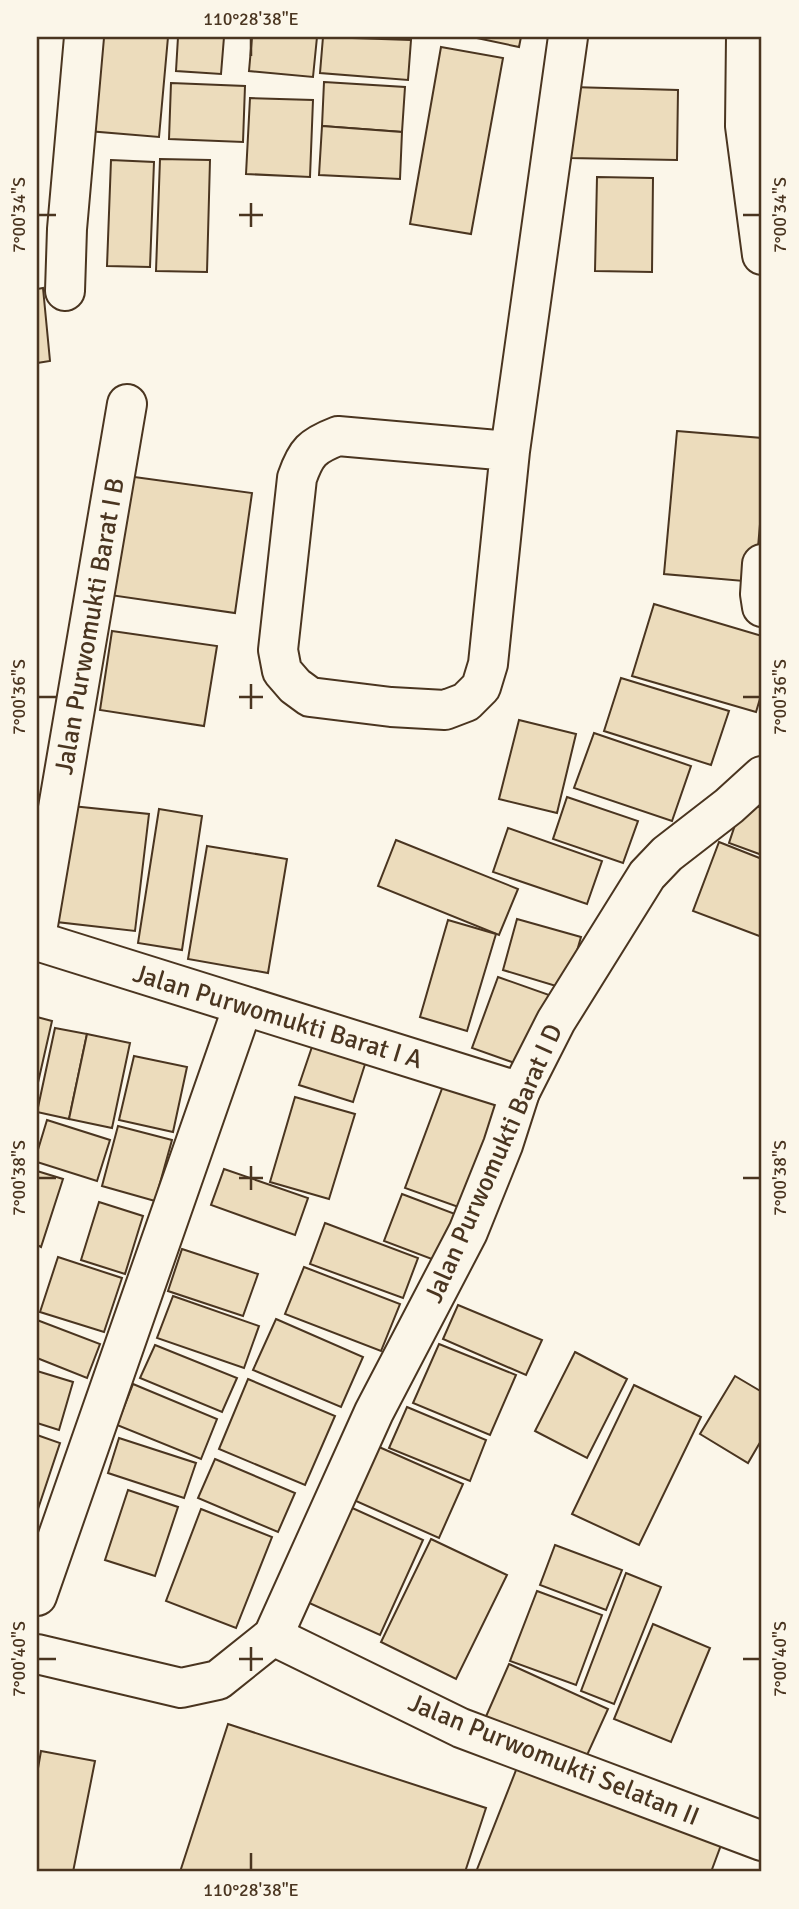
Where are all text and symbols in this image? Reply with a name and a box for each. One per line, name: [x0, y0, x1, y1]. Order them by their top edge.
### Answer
text: 110°28'38"E: [203, 8, 299, 30]
text: 7°00'34"S: [8, 177, 30, 253]
text: 7°00'34"S: [769, 177, 791, 253]
street label: Jalan Purwomukti Barat I B: [48, 475, 132, 777]
text: 7°00'36"S: [8, 659, 30, 735]
text: 7°00'36"S: [769, 659, 791, 735]
street label: Jalan Purwomukti Barat I A: [129, 958, 426, 1076]
street label: Jalan Purwomukti Barat I D: [418, 1019, 570, 1308]
text: 7°00'38"S: [8, 1140, 30, 1216]
text: 7°00'38"S: [769, 1140, 791, 1216]
text: 7°00'40"S: [8, 1621, 30, 1697]
text: 7°00'40"S: [769, 1621, 791, 1697]
street label: Jalan Purwomukti Selatan II: [403, 1687, 704, 1833]
text: 110°28'38"E: [203, 1879, 299, 1901]

